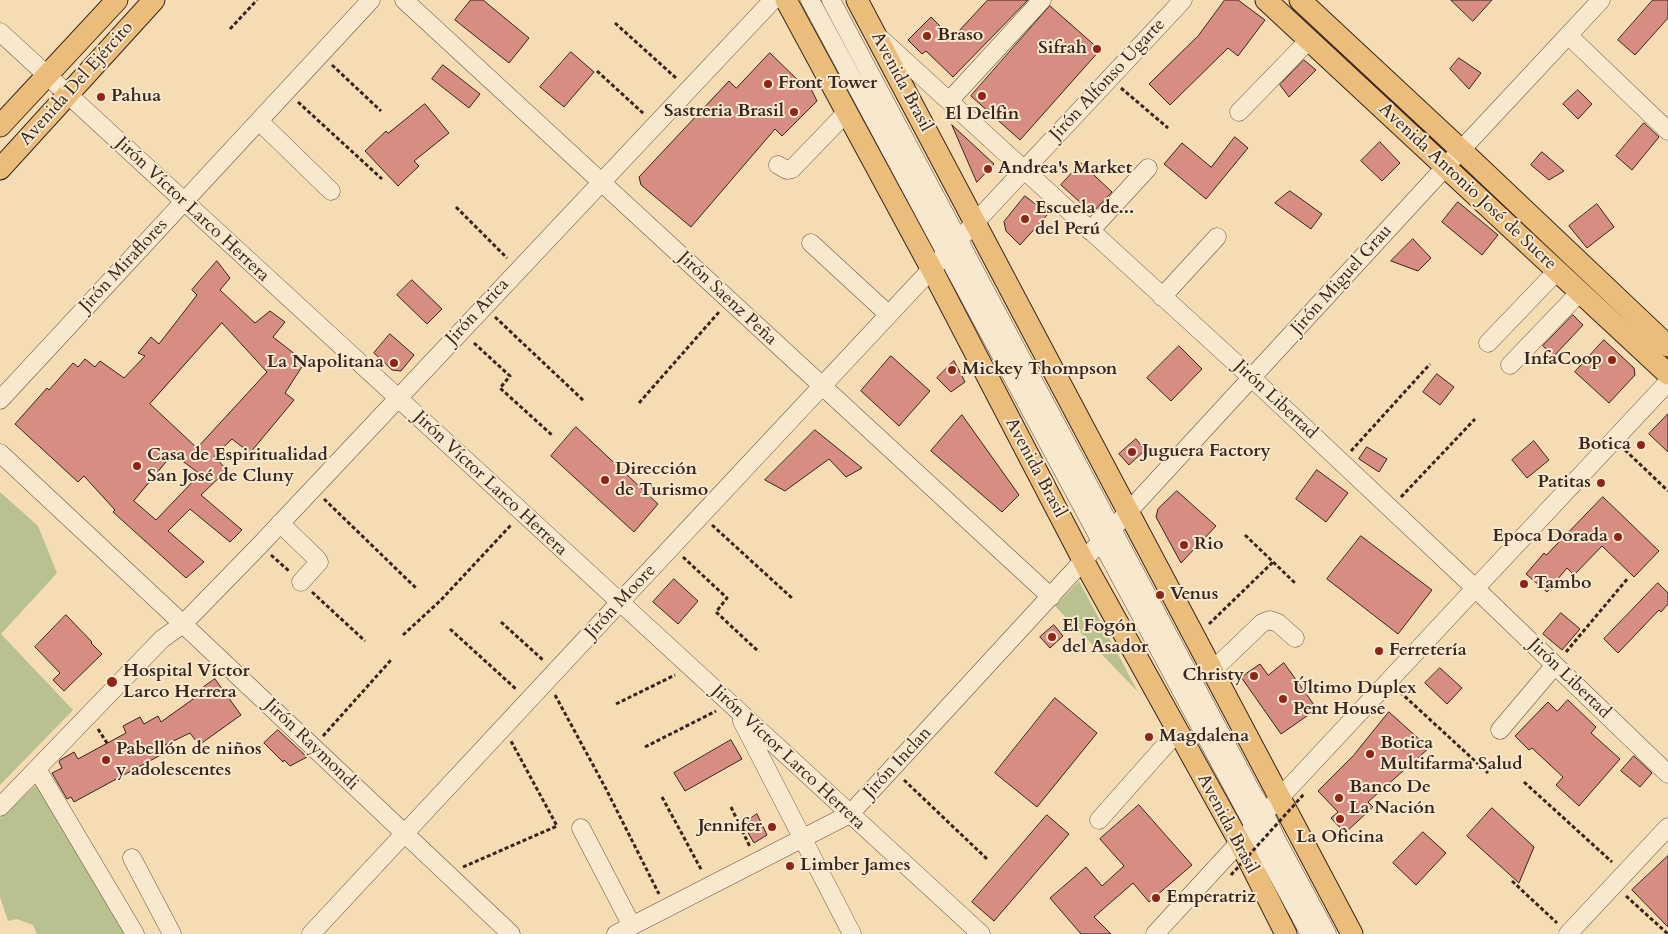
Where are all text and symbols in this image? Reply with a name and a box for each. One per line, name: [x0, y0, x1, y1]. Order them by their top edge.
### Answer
street label: Jirón Alfonso Ugarte: [1046, 15, 1170, 145]
street label: Avenida Del Ejército: [16, 18, 138, 150]
place label: Braso: [937, 25, 983, 47]
street label: Avenida Brasil: [866, 28, 936, 136]
marker: Braso: [921, 30, 933, 42]
place label: Sifrah: [1038, 38, 1087, 60]
marker: Sifrah: [1091, 43, 1103, 55]
place label: Front Tower: [778, 73, 877, 95]
marker: Front Tower: [762, 78, 774, 90]
place label: Pahua: [111, 86, 161, 108]
marker: El Delfin: [976, 90, 988, 102]
marker: Pahua: [95, 91, 107, 103]
street label: Avenida Antonio José de Sucre: [1374, 99, 1560, 275]
place label: Sastreria Brasil: [664, 101, 784, 123]
place label: El Delfin: [945, 104, 1019, 126]
marker: Sastreria Brasil: [788, 106, 800, 118]
street label: Jirón Víctor Larco Herrera: [111, 133, 273, 287]
place label: Andrea's Market: [998, 158, 1132, 180]
marker: Andrea's Market: [982, 163, 994, 175]
place label: Escuela de... del Perú: [1035, 198, 1134, 240]
marker: Escuela de... del Perú: [1019, 213, 1031, 225]
street label: Jirón Miraflores: [75, 215, 173, 317]
street label: Jirón Miguel Grau: [1287, 221, 1397, 339]
street label: Jirón Saenz Peña: [673, 248, 781, 350]
street label: Jirón Arica: [442, 274, 514, 350]
place label: InfaCoop: [1524, 349, 1602, 371]
place label: La Napolitana: [267, 352, 384, 374]
marker: InfaCoop: [1606, 354, 1618, 366]
street label: Jirón Libertad: [1229, 356, 1321, 444]
marker: La Napolitana: [388, 357, 400, 369]
place label: Mickey Thompson: [962, 359, 1117, 381]
marker: Mickey Thompson: [946, 364, 958, 376]
street label: Jirón Víctor Larco Herrera: [409, 407, 571, 561]
street label: Avenida Brasil: [1000, 414, 1070, 522]
place label: Botica: [1578, 434, 1631, 456]
marker: Botica: [1635, 439, 1647, 451]
place label: Juguera Factory: [1142, 441, 1271, 463]
place label: Casa de Espiritualidad San José de Cluny: [147, 445, 328, 488]
marker: Juguera Factory: [1126, 446, 1138, 458]
place label: Dirección de Turismo: [615, 459, 708, 502]
marker: Casa de Espiritualidad San José de Cluny: [131, 460, 143, 472]
place label: Patitas: [1538, 472, 1591, 494]
marker: Dirección de Turismo: [599, 474, 611, 486]
marker: Patitas: [1595, 477, 1607, 489]
place label: Epoca Dorada: [1492, 526, 1608, 548]
marker: Epoca Dorada: [1612, 531, 1624, 543]
place label: Rio: [1194, 534, 1224, 556]
marker: Rio: [1178, 539, 1190, 551]
street label: Jirón Moore: [581, 560, 661, 644]
place label: Tambo: [1534, 573, 1592, 595]
marker: Tambo: [1518, 578, 1530, 590]
place label: Venus: [1170, 584, 1218, 606]
marker: Venus: [1154, 589, 1166, 601]
place label: El Fogón del Asador: [1062, 616, 1148, 659]
marker: El Fogón del Asador: [1046, 631, 1058, 643]
street label: Jirón Libertad: [1523, 634, 1615, 724]
place label: Ferretería: [1389, 640, 1467, 662]
marker: Ferretería: [1373, 645, 1385, 657]
place label: Hospital Víctor Larco Herrera: [123, 661, 250, 704]
place label: Christy: [1183, 665, 1244, 687]
marker: Christy: [1248, 670, 1260, 682]
marker: Hospital Víctor Larco Herrera: [105, 675, 119, 689]
place label: Último Duplex Pent House: [1293, 678, 1417, 721]
street label: Jirón Víctor Larco Herrera: [707, 681, 869, 835]
marker: Último Duplex Pent House: [1277, 693, 1289, 705]
street label: Jirón Raymondi: [260, 695, 362, 795]
street label: Jirón Inclan: [860, 723, 936, 803]
place label: Magdalena: [1159, 726, 1249, 748]
marker: Magdalena: [1143, 731, 1155, 743]
place label: Botica Multifarma Salud: [1380, 733, 1523, 776]
place label: Pabellón de niños y adolescentes: [116, 739, 262, 782]
marker: Botica Multifarma Salud: [1364, 748, 1376, 760]
marker: Pabellón de niños y adolescentes: [100, 754, 112, 766]
street label: Avenida Brasil: [1192, 770, 1262, 878]
place label: Banco De La Nación: [1349, 777, 1435, 820]
marker: Banco De La Nación: [1333, 792, 1345, 804]
marker: La Oficina: [1334, 813, 1346, 825]
place label: Jennifer: [698, 816, 762, 838]
marker: Jennifer: [766, 821, 778, 833]
place label: La Oficina: [1296, 827, 1384, 849]
place label: Limber James: [800, 855, 910, 877]
marker: Limber James: [784, 860, 796, 872]
place label: Emperatriz: [1166, 887, 1256, 909]
marker: Emperatriz: [1150, 892, 1162, 904]

